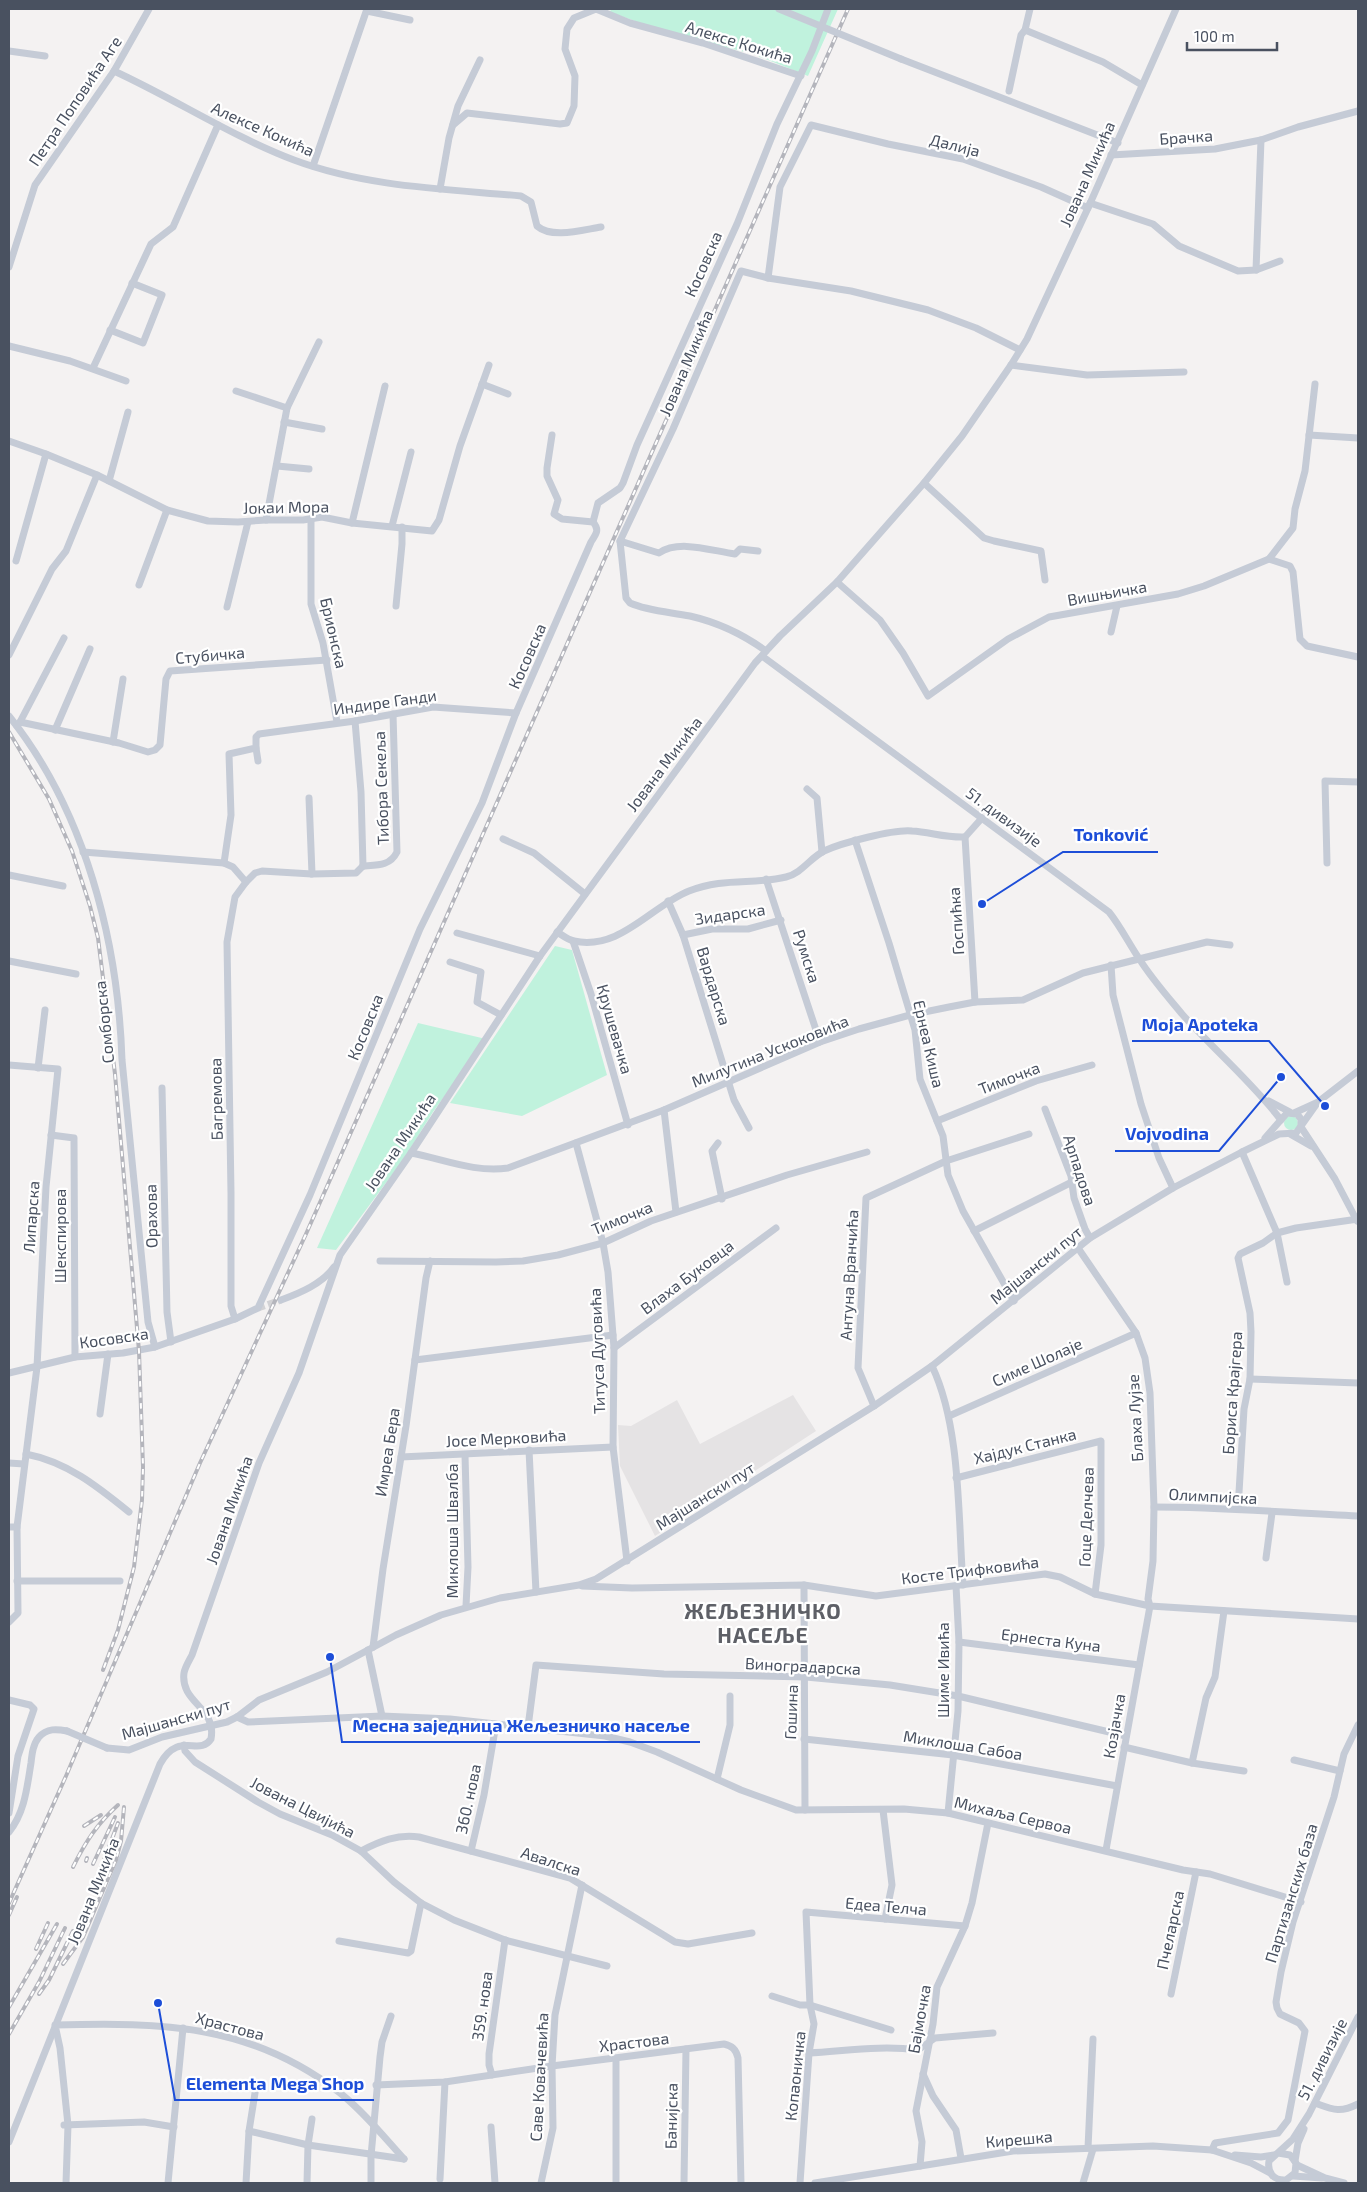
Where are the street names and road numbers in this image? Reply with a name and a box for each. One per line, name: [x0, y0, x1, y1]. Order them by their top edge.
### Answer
street label: Алексе Кокића: [683, 16, 795, 67]
street label: Петра Поповића Аге: [24, 32, 125, 169]
street label: Алексе Кокића: [209, 97, 318, 160]
street label: Јована Микића: [1055, 118, 1118, 230]
street label: Брачка: [1159, 125, 1213, 148]
street label: Далија: [928, 129, 982, 161]
street label: Косовска: [680, 228, 725, 299]
street label: Јована Микића: [655, 307, 716, 419]
street label: Јокаи Мора: [243, 496, 329, 517]
street label: Вишњичка: [1066, 576, 1148, 609]
street label: Брионска: [317, 596, 352, 670]
street label: Косовска: [504, 620, 549, 691]
street label: Стубичка: [174, 642, 246, 668]
street label: Индире Ганди: [332, 685, 438, 718]
street label: Јована Микића: [622, 713, 705, 815]
street label: Тибора Секеља: [369, 731, 392, 845]
street label: 51. дивизије: [962, 783, 1046, 851]
street label: Госпићка: [944, 886, 967, 956]
street label: Зидарска: [693, 899, 766, 928]
street label: Румска: [789, 927, 825, 985]
street label: Вардарска: [694, 944, 735, 1027]
street label: Сомборска: [90, 980, 117, 1064]
street label: Крушевачка: [593, 982, 637, 1076]
street label: Косовска: [343, 991, 386, 1063]
street label: Ернеа Киша: [910, 998, 949, 1090]
street label: Милутина Ускоковића: [688, 1010, 852, 1092]
street label: Тимочка: [975, 1057, 1042, 1098]
street label: Багремова: [205, 1058, 226, 1140]
street label: Јована Микића: [360, 1089, 439, 1194]
street label: Арпадова: [1060, 1132, 1101, 1208]
street label: Липарска: [18, 1180, 43, 1254]
street label: Орахова: [140, 1184, 161, 1248]
street label: Шекспирова: [50, 1189, 69, 1283]
street label: Тимочка: [588, 1197, 655, 1238]
street label: Антуна Вранчића: [836, 1209, 862, 1341]
street label: Мајшански пут: [986, 1222, 1086, 1308]
street label: Влаха Буковца: [636, 1235, 738, 1319]
street label: Титуса Дуговића: [585, 1288, 609, 1414]
street label: Косовска: [78, 1323, 150, 1352]
street label: Бориса Крајгера: [1218, 1331, 1246, 1455]
street label: Симе Шолаје: [989, 1333, 1085, 1391]
street label: Блаха Лујзе: [1123, 1374, 1147, 1462]
street label: Имреа Бера: [370, 1406, 403, 1498]
street label: Хајдук Станка: [972, 1424, 1078, 1468]
street label: Јосе Мерковића: [445, 1425, 567, 1450]
street label: Јована Микића: [201, 1453, 256, 1567]
street label: Мајшански пут: [652, 1458, 758, 1534]
street label: Миклоша Швалба: [442, 1464, 461, 1599]
street label: Гоце Делчева: [1074, 1467, 1097, 1567]
street label: Олимпијска: [1168, 1484, 1258, 1508]
street label: Косте Трифковића: [900, 1552, 1040, 1587]
street label: Шиме Ивића: [933, 1622, 952, 1718]
street label: Ернеста Куна: [1000, 1624, 1102, 1656]
street label: Виноградарска: [745, 1653, 862, 1678]
street label: Гошина: [780, 1684, 801, 1740]
street label: Козјачка: [1098, 1692, 1130, 1760]
street label: Мајшански пут: [119, 1694, 233, 1744]
street label: Миклоша Сабоа: [902, 1726, 1024, 1763]
street label: 360. нова: [451, 1762, 484, 1836]
street label: Јована Цвијића: [247, 1772, 359, 1842]
street label: Михаља Сервоа: [953, 1792, 1074, 1837]
street label: Партизанских база: [1260, 1821, 1321, 1965]
street label: Јована Микића: [62, 1835, 123, 1947]
street label: Авалска: [519, 1842, 584, 1879]
street label: Пчеларска: [1152, 1889, 1187, 1971]
street label: Едеа Телча: [845, 1892, 928, 1919]
street label: 359. нова: [467, 1970, 496, 2042]
street label: Бајмочка: [903, 1983, 935, 2055]
street label: Храстова: [194, 2007, 267, 2044]
street label: Саве Ковачевића: [526, 2012, 551, 2142]
street label: 51. дивизије: [1293, 2015, 1351, 2103]
street label: Храстова: [598, 2028, 670, 2055]
street label: Копаоничка: [780, 2030, 809, 2122]
street label: Банијска: [660, 2083, 682, 2149]
street label: Кирешка: [985, 2126, 1053, 2151]

